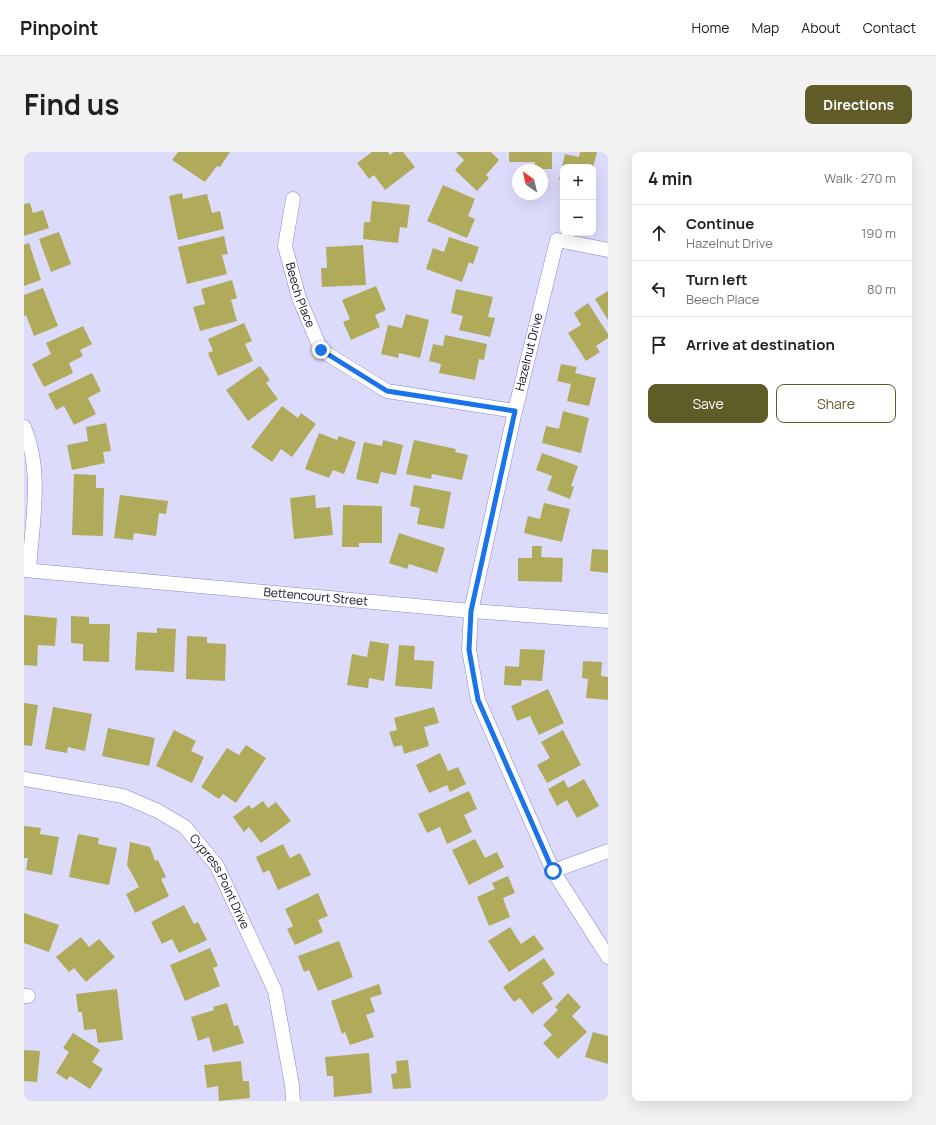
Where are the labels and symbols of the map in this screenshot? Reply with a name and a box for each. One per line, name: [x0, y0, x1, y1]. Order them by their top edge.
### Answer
north arrow: [512, 164, 548, 200]
street label: Beech Place: [282, 260, 320, 330]
street label: Hazelnut Drive: [511, 311, 546, 393]
route end: [312, 341, 330, 359]
street label: Bettencourt Street: [263, 583, 369, 610]
street label: Cypress Point Drive: [186, 830, 254, 932]
route start: [544, 862, 562, 880]

